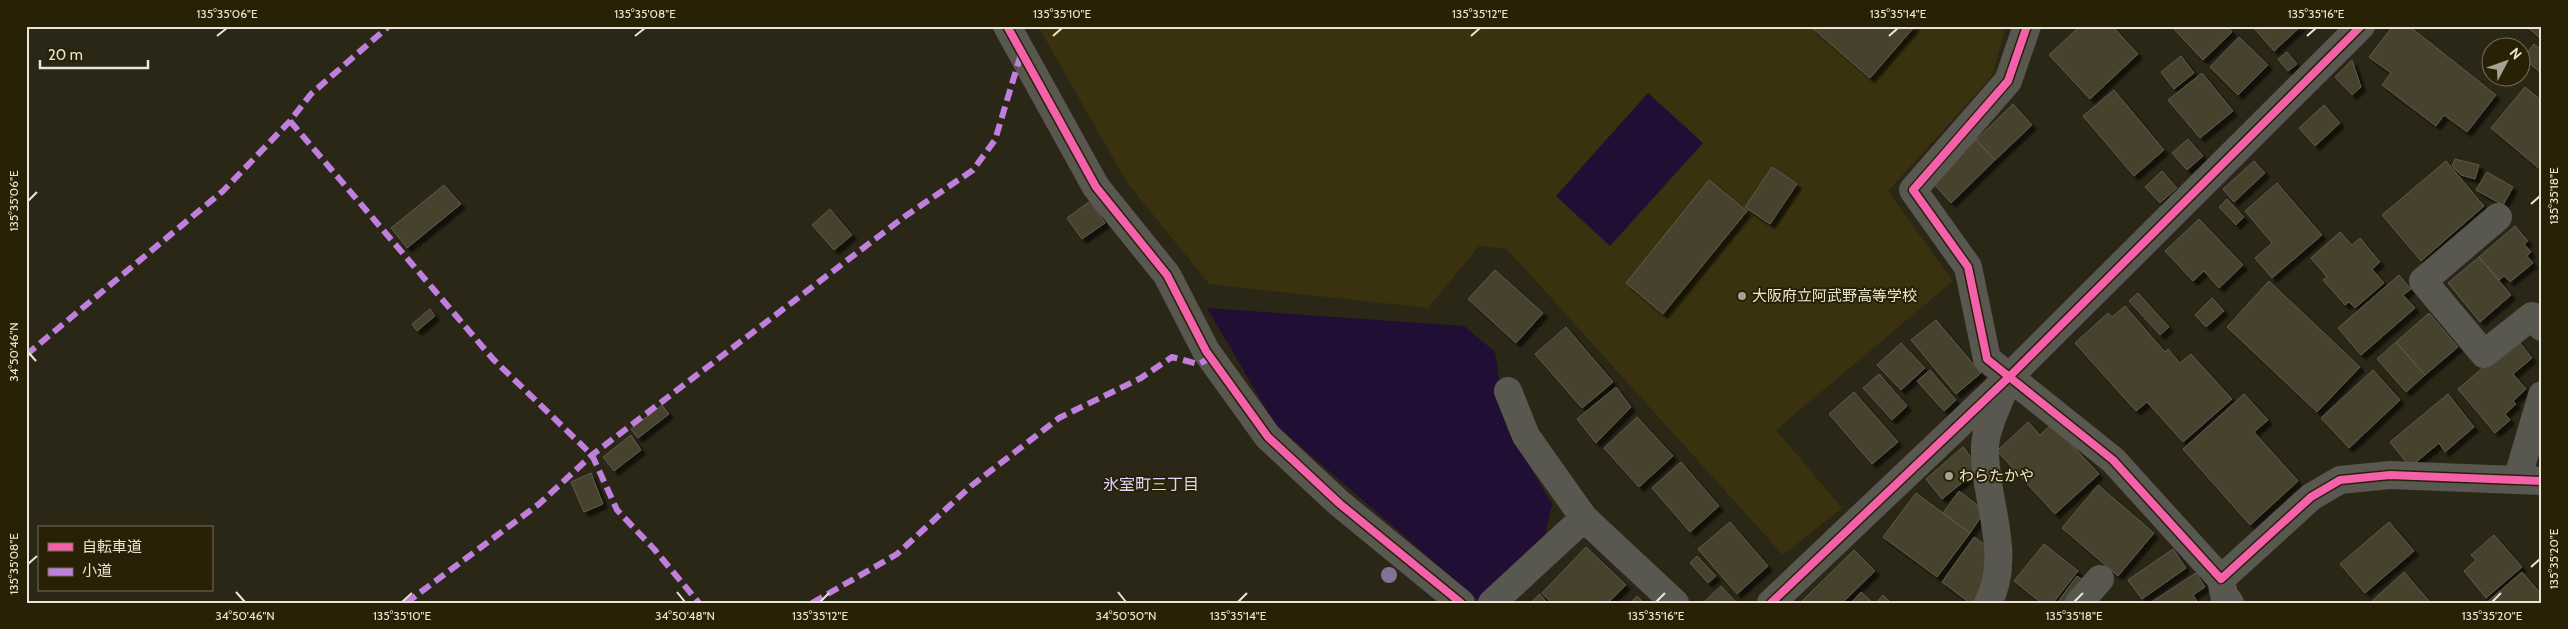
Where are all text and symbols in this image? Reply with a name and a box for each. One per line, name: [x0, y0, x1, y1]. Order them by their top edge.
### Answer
text: 135°35'06"E: [196, 6, 258, 21]
text: 135°35'08"E: [614, 6, 676, 21]
text: 135°35'10"E: [1033, 6, 1091, 21]
text: 135°35'12"E: [1452, 6, 1508, 21]
text: 135°35'14"E: [1870, 6, 1927, 21]
text: 135°35'16"E: [2288, 6, 2345, 21]
scale bar: [40, 38, 148, 70]
north arrow: [2480, 38, 2530, 88]
text: N: [2506, 44, 2526, 63]
text: 20 m: [48, 46, 83, 64]
text: 135°35'18"E: [2546, 167, 2561, 225]
text: 135°35'06"E: [6, 170, 21, 232]
place label: 大阪府立阿武野高等学校: [1752, 287, 1917, 305]
marker: 大阪府立阿武野高等学校: [1736, 290, 1748, 302]
text: 34°50'46"N: [6, 322, 21, 382]
place label: わらたかや: [1959, 467, 2034, 485]
marker: わらたかや: [1943, 470, 1955, 482]
district label: 氷室町三丁目: [1103, 475, 1199, 494]
legend: [38, 526, 212, 592]
text: 135°35'20"E: [2546, 528, 2561, 589]
text: 135°35'08"E: [6, 533, 21, 595]
text: 自転車道: [82, 538, 142, 556]
text: 小道: [82, 562, 112, 580]
text: 34°50'46"N: [215, 608, 275, 623]
text: 135°35'10"E: [373, 608, 431, 623]
text: 34°50'48"N: [655, 608, 715, 623]
text: 135°35'12"E: [792, 608, 848, 623]
text: 34°50'50"N: [1096, 608, 1156, 623]
text: 135°35'14"E: [1210, 608, 1267, 623]
text: 135°35'16"E: [1628, 608, 1685, 623]
text: 135°35'18"E: [2045, 608, 2103, 623]
text: 135°35'20"E: [2462, 608, 2523, 623]

